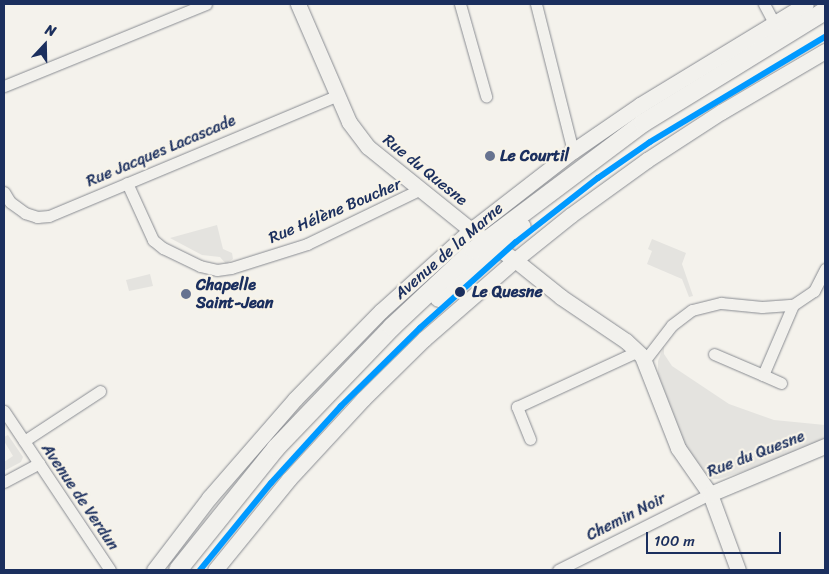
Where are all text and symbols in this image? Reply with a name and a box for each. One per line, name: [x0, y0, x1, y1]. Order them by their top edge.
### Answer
text: N: [42, 17, 60, 44]
north arrow: [20, 20, 70, 70]
street label: Rue Jacques Lacascade: [83, 111, 239, 191]
street label: Rue du Quesne: [379, 130, 471, 210]
place label: Le Courtil: [500, 146, 569, 166]
marker: Le Courtil: [484, 150, 496, 162]
street label: Rue Hélène Boucher: [266, 175, 404, 247]
street label: Avenue de la Marne: [391, 199, 507, 303]
place label: Chapelle Saint-Jean: [196, 275, 273, 313]
place label: Le Quesne: [472, 282, 543, 302]
marker: Le Quesne: [451, 283, 469, 301]
marker: Chapelle Saint-Jean: [180, 288, 192, 300]
street label: Rue du Quesne: [705, 427, 807, 481]
street label: Avenue de Verdun: [37, 440, 123, 554]
street label: Chemin Noir: [583, 489, 669, 545]
scale bar: [649, 522, 784, 554]
text: 100 m: [654, 528, 695, 554]

